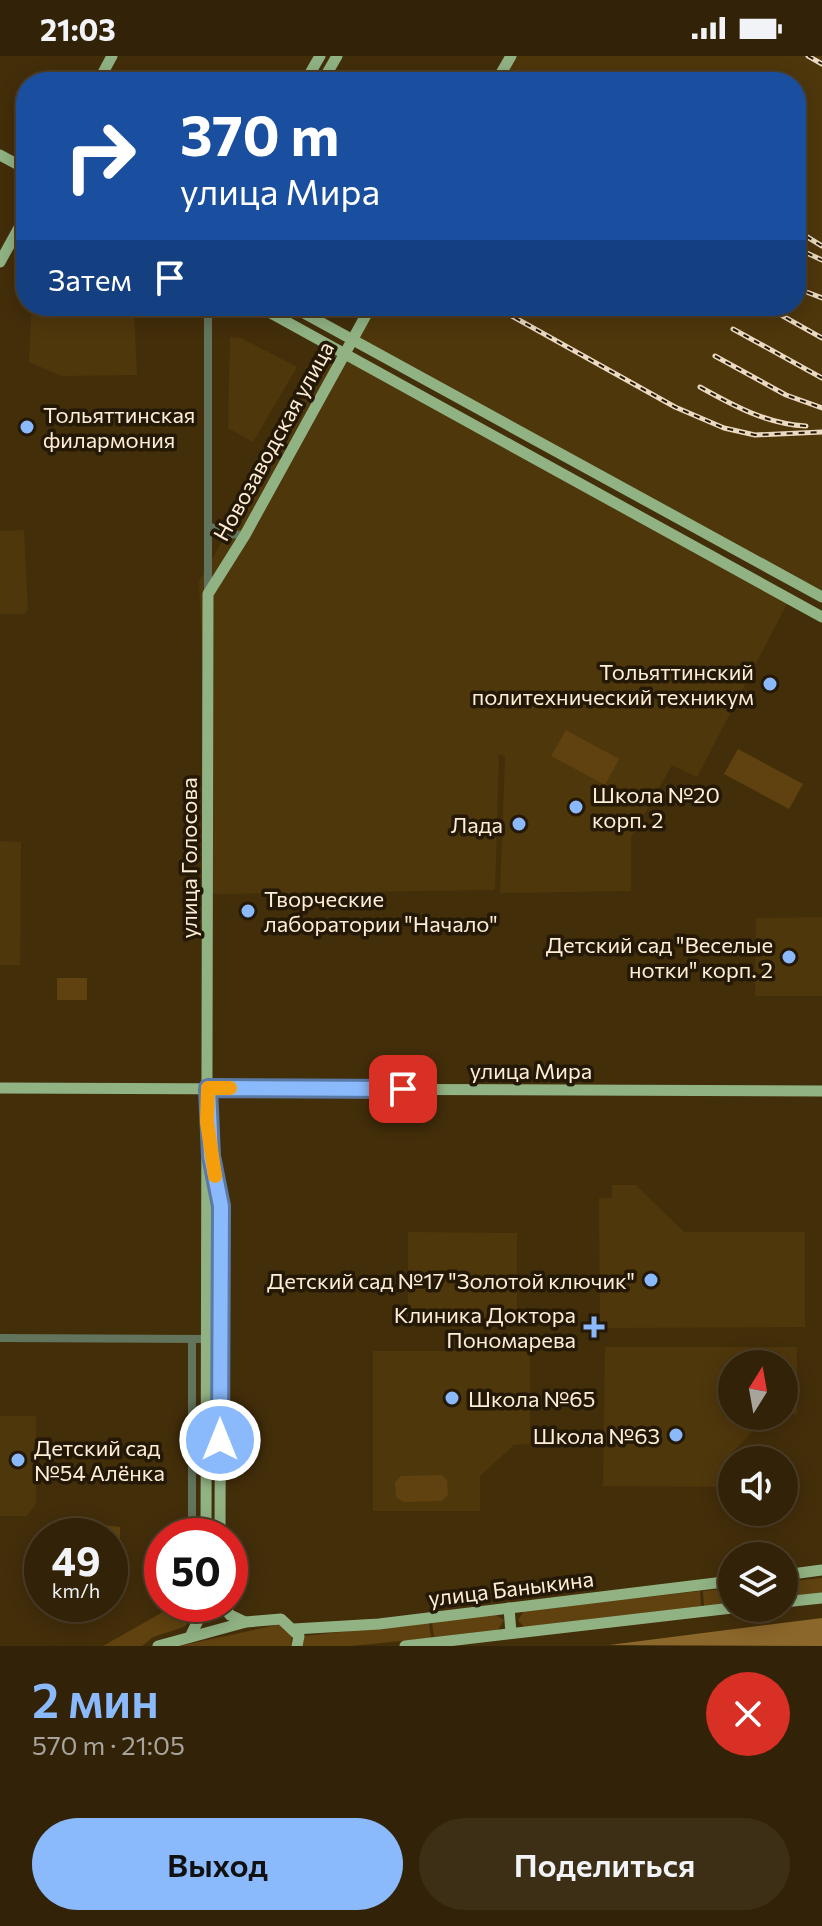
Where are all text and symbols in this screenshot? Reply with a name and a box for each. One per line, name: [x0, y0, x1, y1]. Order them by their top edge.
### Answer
text: 21:03: [40, 10, 116, 47]
text: 370 m: [180, 99, 339, 168]
icon: right: [48, 104, 152, 208]
text: улица Мира: [180, 168, 380, 212]
icon: arrive: [148, 256, 192, 300]
text: Затем: [48, 260, 132, 297]
street label: Новозаводская улица: [207, 336, 339, 546]
place label: Тольяттинская филармония: [43, 401, 195, 453]
marker: Тольяттинская филармония: [18, 418, 36, 436]
place label: Тольяттинский политехнический техникум: [472, 658, 754, 710]
marker: Тольяттинский политехнический техникум: [761, 675, 779, 693]
street label: улица Голосова: [175, 777, 202, 939]
place label: Школа №20 корп. 2: [592, 781, 720, 833]
marker: Школа №20 корп. 2: [567, 798, 585, 816]
place label: Лада: [451, 811, 503, 838]
marker: Лада: [510, 815, 528, 833]
place label: Творческие лаборатории "Начало": [264, 885, 498, 937]
marker: Творческие лаборатории "Начало": [239, 902, 257, 920]
place label: Детский сад "Веселые нотки" корп. 2: [546, 931, 773, 983]
marker: Детский сад "Веселые нотки" корп. 2: [780, 948, 798, 966]
pin: [369, 1055, 437, 1123]
street label: улица Мира: [470, 1057, 592, 1084]
icon: arrive: [381, 1067, 425, 1111]
place label: Детский сад №17 "Золотой ключик": [267, 1267, 635, 1294]
marker: Детский сад №17 "Золотой ключик": [642, 1271, 660, 1289]
place label: Клиника Доктора Пономарева: [394, 1301, 576, 1353]
marker: Клиника Доктора Пономарева: [583, 1316, 605, 1338]
north arrow: [718, 1350, 798, 1430]
map controls: [718, 1350, 798, 1622]
place label: Школа №65: [468, 1385, 595, 1412]
marker: Школа №65: [443, 1389, 461, 1407]
position arrow: [178, 1398, 262, 1482]
place label: Школа №63: [533, 1422, 660, 1449]
marker: Школа №63: [667, 1426, 685, 1444]
place label: Детский сад №54 Алёнка: [34, 1434, 165, 1486]
button: sound: [718, 1446, 798, 1526]
marker: Детский сад №54 Алёнка: [9, 1451, 27, 1469]
speed limit sign: 50: [144, 1518, 248, 1622]
text: 49: [51, 1535, 101, 1584]
button: layers: [718, 1542, 798, 1622]
street label: улица Баныкина: [427, 1564, 595, 1612]
text: km/h: [52, 1578, 100, 1602]
text: 2 мин: [32, 1669, 159, 1728]
button: close: [706, 1672, 790, 1756]
text: 570 m · 21:05: [32, 1729, 185, 1760]
button: Выход: [32, 1818, 403, 1910]
button: Поделиться: [419, 1818, 790, 1910]

